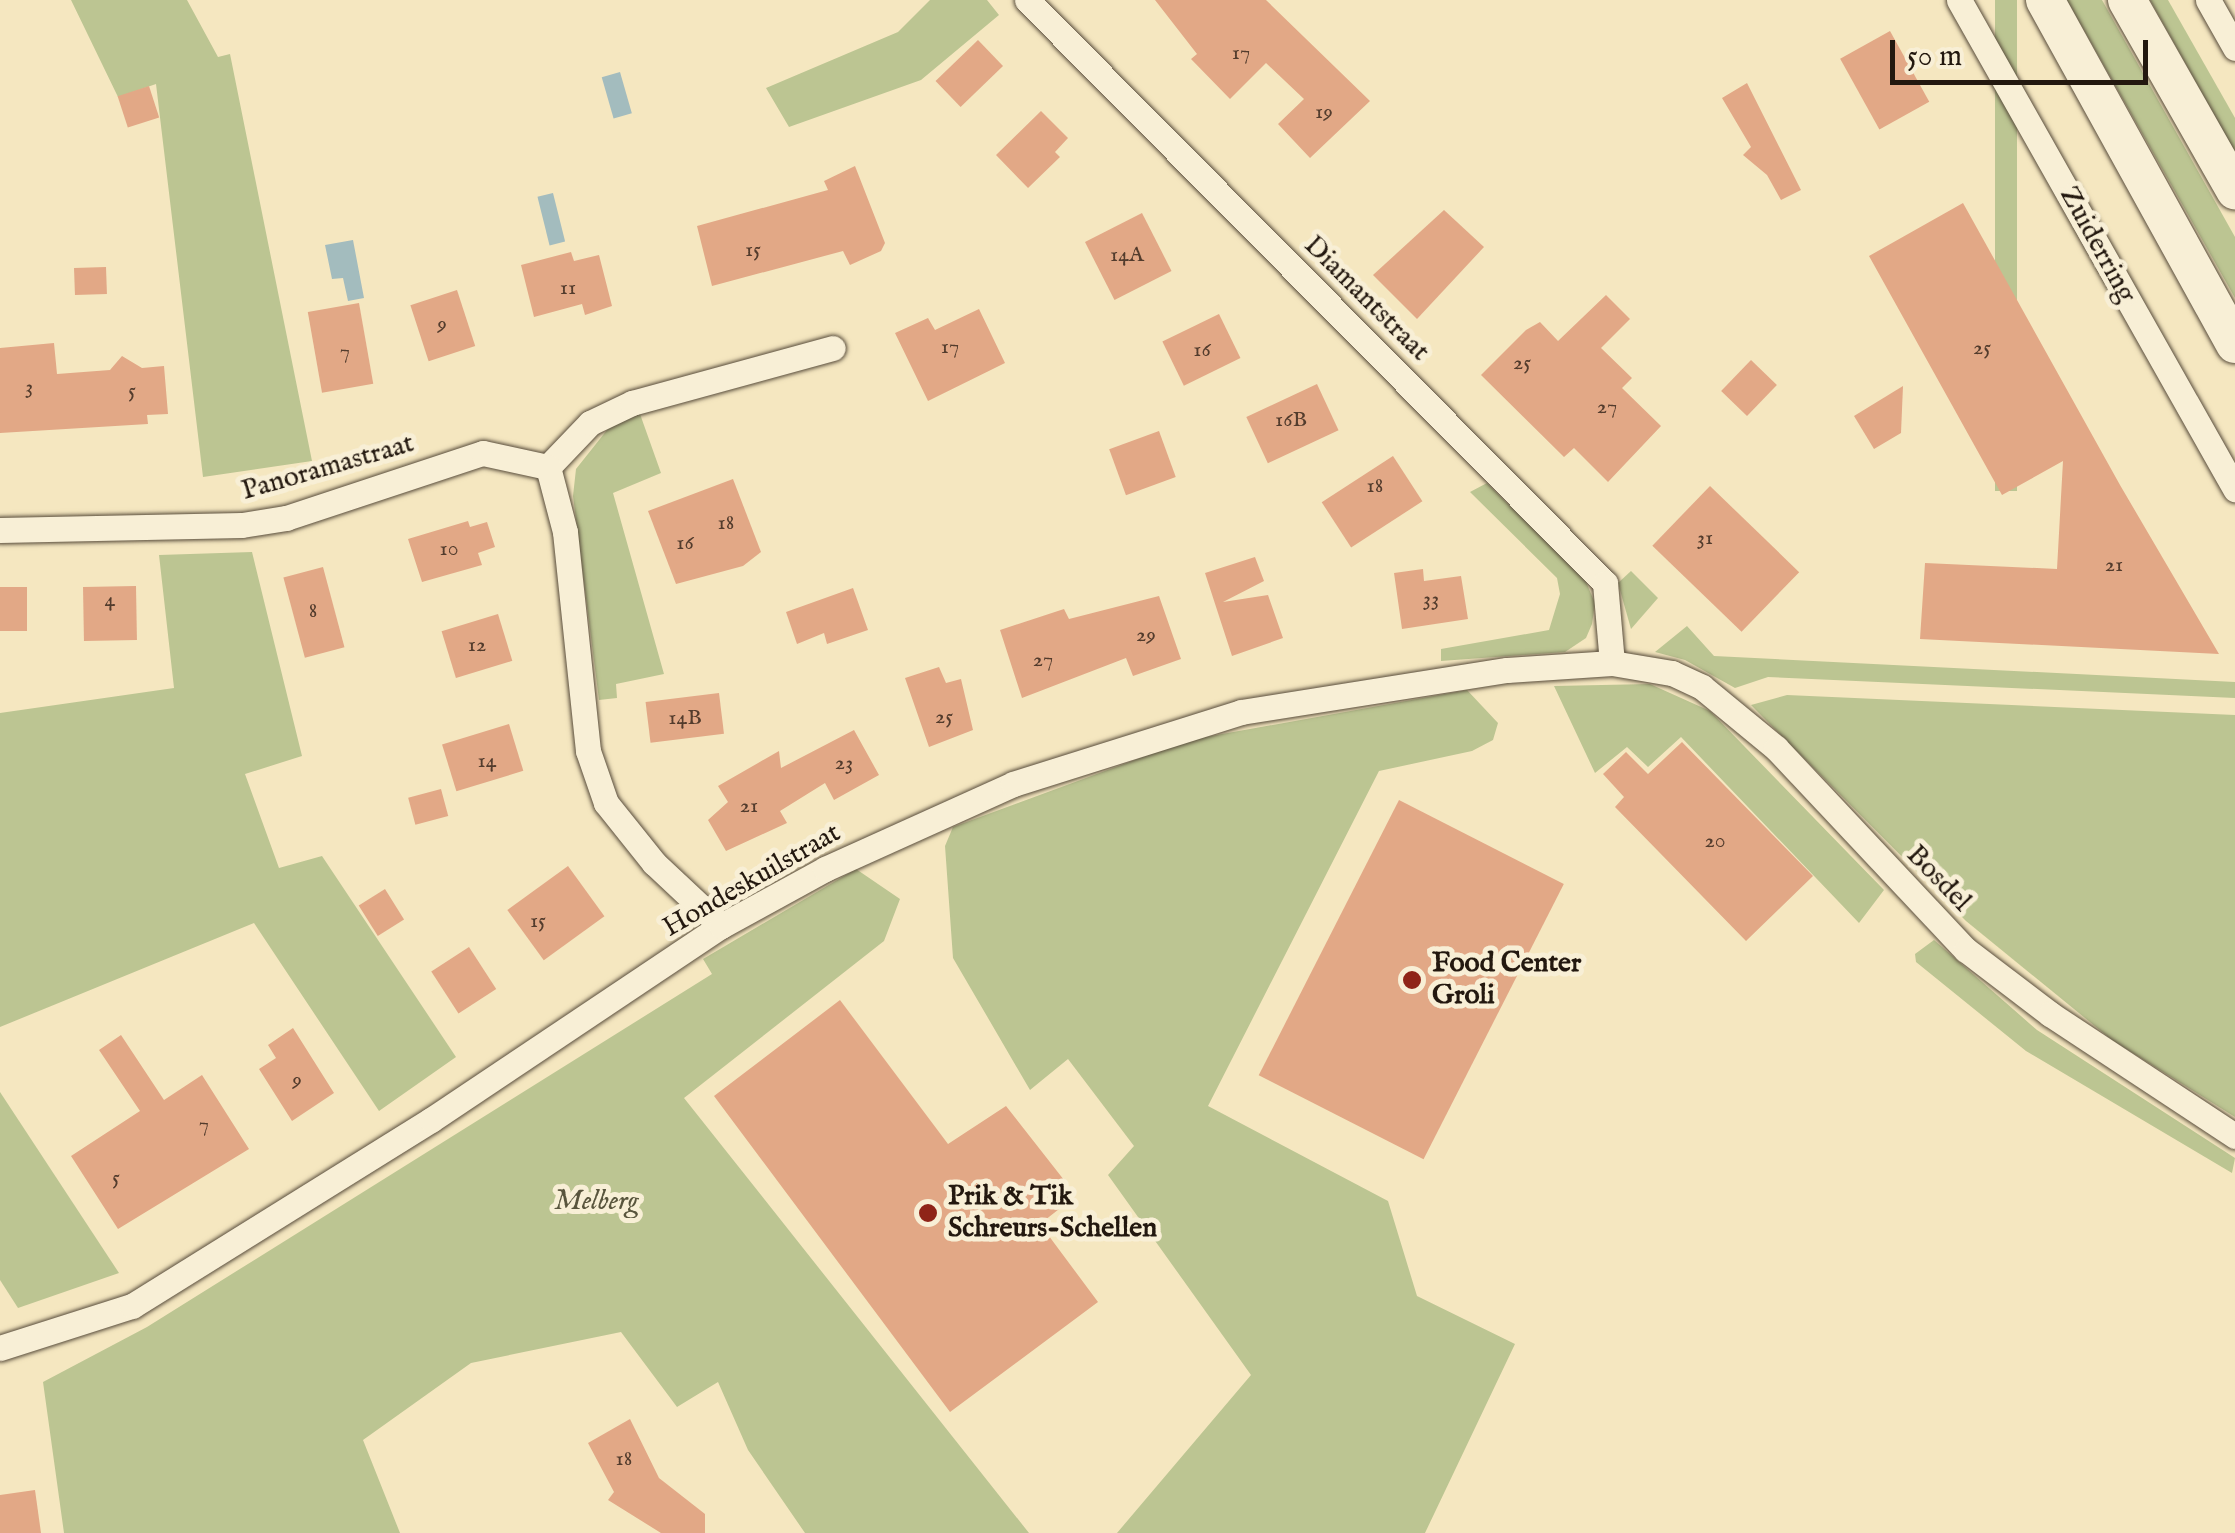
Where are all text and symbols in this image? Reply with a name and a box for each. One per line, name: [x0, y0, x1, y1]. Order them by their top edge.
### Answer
scale bar: [1895, 20, 2152, 82]
text: 50 m: [1907, 38, 1962, 76]
house number: 17: [1232, 41, 1250, 67]
house number: 19: [1315, 100, 1333, 126]
street label: Zuiderring: [2051, 181, 2143, 309]
street label: Diamantstraat: [1296, 229, 1436, 369]
house number: 15: [745, 238, 761, 264]
house number: 14A: [1110, 243, 1144, 269]
house number: 11: [560, 276, 576, 302]
house number: 9: [437, 312, 447, 338]
house number: 17: [941, 335, 959, 361]
house number: 25: [1973, 336, 1991, 362]
house number: 16: [1193, 338, 1211, 364]
house number: 7: [340, 340, 350, 366]
house number: 25: [1513, 351, 1531, 377]
house number: 3: [25, 375, 33, 401]
house number: 5: [128, 379, 136, 405]
house number: 27: [1597, 395, 1617, 421]
house number: 16B: [1275, 408, 1307, 434]
street label: Panoramastraat: [238, 427, 418, 509]
house number: 18: [1367, 474, 1383, 500]
house number: 18: [718, 511, 734, 537]
house number: 31: [1697, 526, 1713, 552]
house number: 16: [676, 531, 694, 557]
house number: 10: [440, 537, 458, 563]
house number: 21: [2105, 553, 2123, 579]
house number: 33: [1423, 587, 1439, 613]
house number: 4: [105, 588, 115, 614]
house number: 8: [309, 599, 317, 625]
house number: 29: [1136, 623, 1156, 649]
house number: 12: [468, 633, 486, 659]
house number: 27: [1033, 648, 1053, 674]
house number: 25: [935, 705, 953, 731]
house number: 14B: [668, 706, 702, 732]
house number: 14: [478, 749, 496, 775]
house number: 23: [835, 751, 853, 777]
house number: 21: [740, 794, 758, 820]
street label: Hondeskuilstraat: [657, 817, 847, 945]
house number: 20: [1704, 829, 1726, 855]
street label: Bosdel: [1899, 839, 1977, 919]
house number: 15: [530, 909, 546, 935]
place label: Food Center Groli: [1432, 947, 1581, 1013]
marker: Food Center Groli: [1401, 969, 1423, 991]
house number: 9: [292, 1068, 302, 1094]
house number: 7: [199, 1113, 209, 1139]
house number: 5: [112, 1166, 120, 1192]
place label: Prik & Tik Schreurs-Schellen: [948, 1180, 1157, 1246]
park label: Melberg: [554, 1185, 638, 1219]
marker: Prik & Tik Schreurs-Schellen: [917, 1202, 939, 1224]
house number: 18: [616, 1447, 632, 1473]

